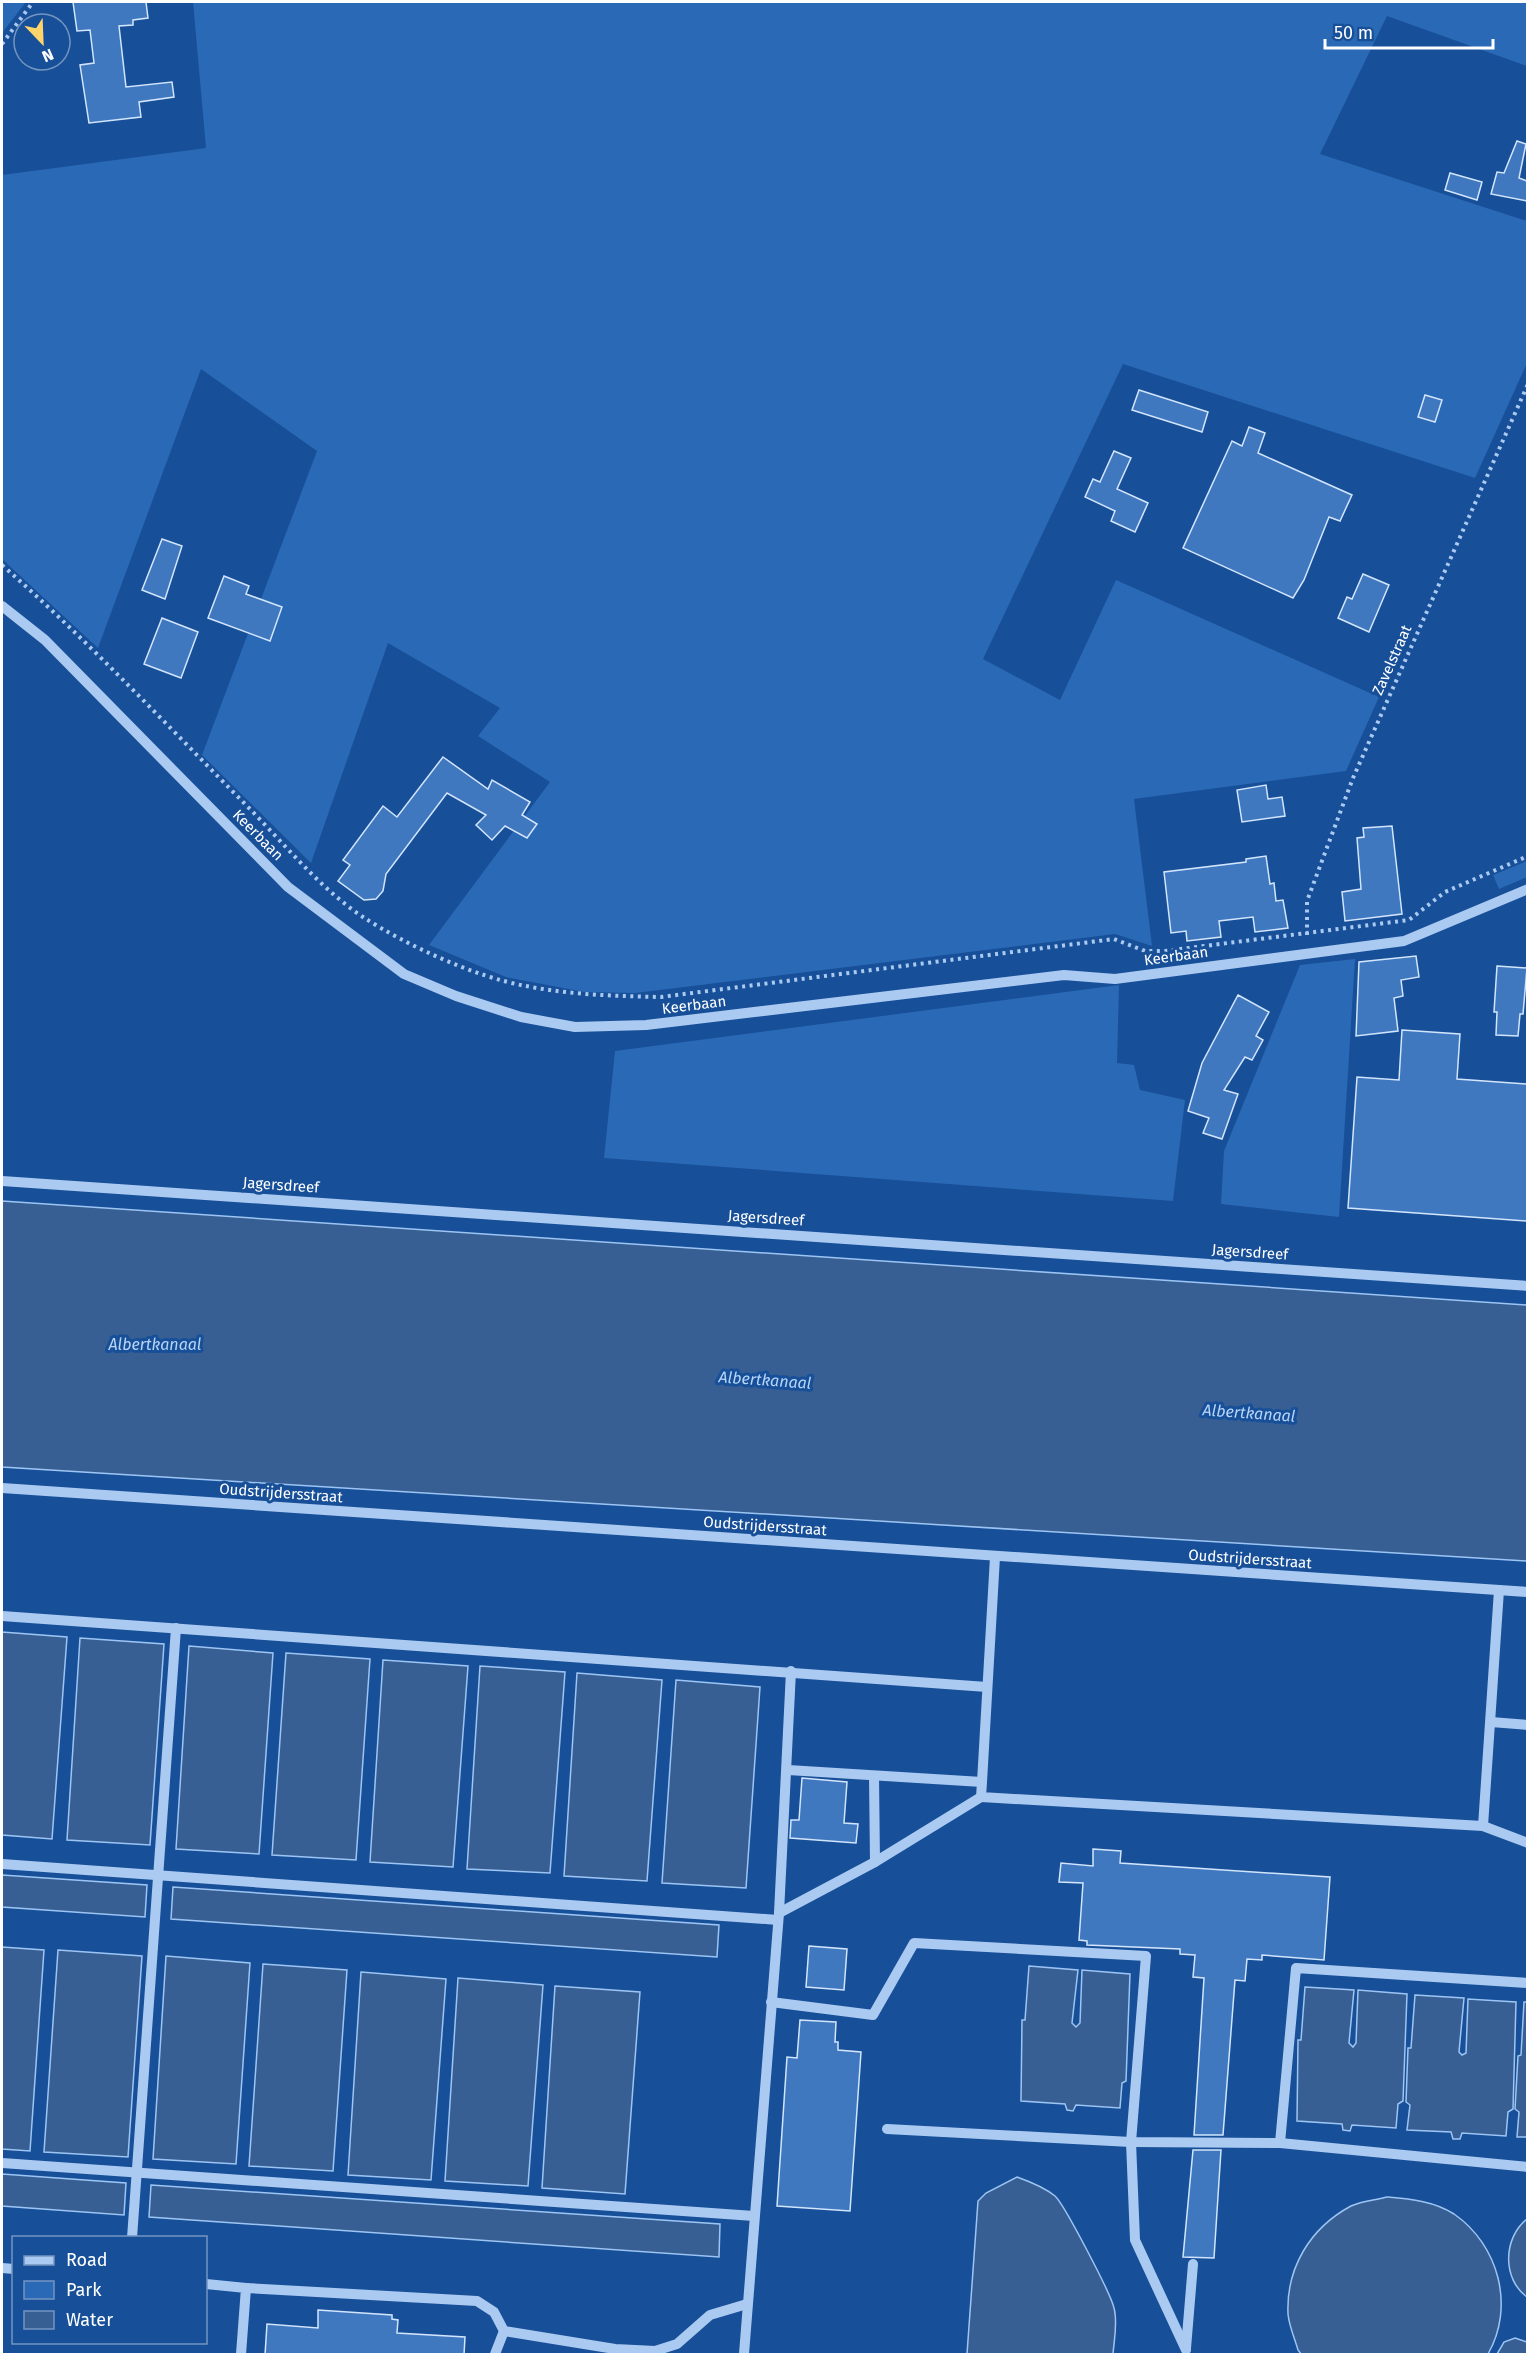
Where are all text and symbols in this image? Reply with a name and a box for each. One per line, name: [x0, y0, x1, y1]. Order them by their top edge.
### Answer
north arrow: [12, 12, 72, 72]
scale bar: [1325, 12, 1493, 50]
text: 50 m: [1334, 22, 1373, 44]
text: N: [39, 45, 56, 66]
street label: Zavelstraat: [1369, 622, 1416, 698]
street label: Keerbaan: [229, 806, 287, 864]
street label: Keerbaan: [1143, 943, 1209, 969]
street label: Keerbaan: [661, 992, 727, 1018]
street label: Jagersdreef: [242, 1173, 321, 1197]
street label: Jagersdreef: [727, 1206, 806, 1230]
street label: Jagersdreef: [1211, 1240, 1290, 1264]
water label: Albertkanaal: [108, 1335, 201, 1354]
water label: Albertkanaal: [717, 1367, 812, 1393]
water label: Albertkanaal: [1201, 1400, 1296, 1426]
street label: Oudstrijdersstraat: [219, 1480, 344, 1506]
street label: Oudstrijdersstraat: [703, 1513, 828, 1539]
street label: Oudstrijdersstraat: [1188, 1546, 1313, 1572]
legend: [12, 2236, 207, 2344]
text: Road: [66, 2249, 108, 2271]
text: Park: [66, 2279, 102, 2301]
text: Water: [66, 2309, 113, 2331]

